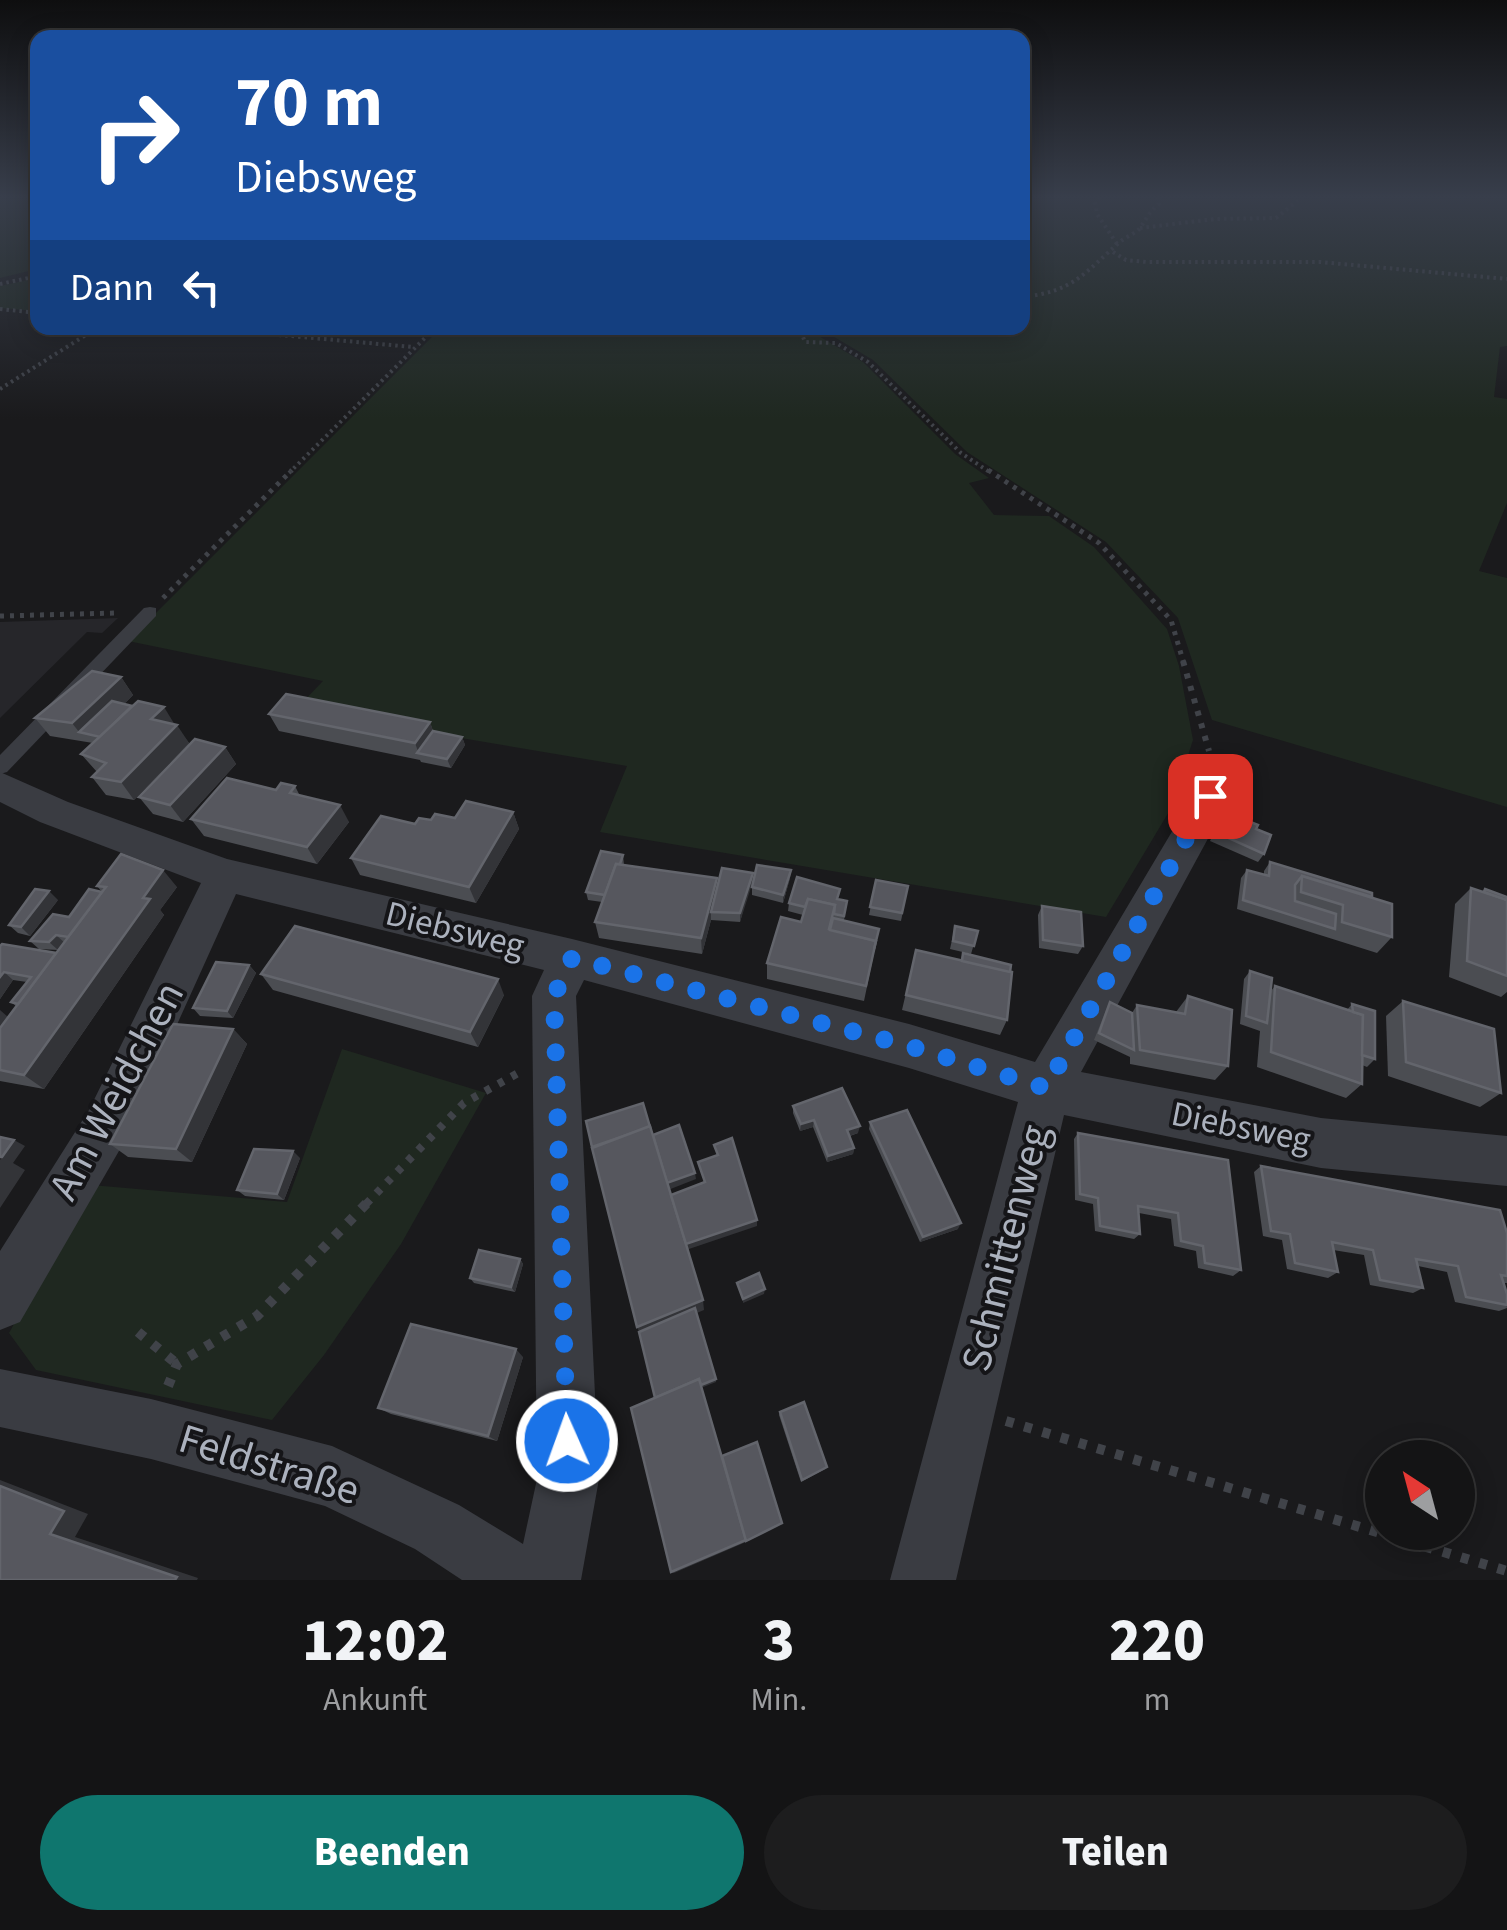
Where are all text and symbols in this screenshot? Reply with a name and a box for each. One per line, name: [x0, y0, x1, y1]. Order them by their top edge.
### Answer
text: 70 m: [235, 53, 383, 153]
icon: right: [70, 70, 200, 200]
text: Diebsweg: [235, 146, 416, 210]
icon: left: [174, 260, 229, 315]
text: Dann: [70, 261, 154, 315]
pin: [1168, 754, 1253, 839]
icon: arrive: [1183, 769, 1238, 824]
street label: Diebsweg: [380, 889, 530, 971]
street label: Am Weidchen: [34, 971, 200, 1211]
street label: Diebsweg: [1167, 1089, 1315, 1165]
street label: Schmittenweg: [946, 1118, 1066, 1378]
position arrow: [515, 1389, 619, 1493]
street label: Feldstraße: [171, 1409, 367, 1521]
north arrow: [1365, 1440, 1475, 1550]
map controls: [1365, 1440, 1475, 1550]
text: 12:02: [302, 1599, 449, 1684]
text: 3: [763, 1599, 795, 1684]
text: 220: [1109, 1599, 1205, 1684]
text: Ankunft: [323, 1677, 427, 1723]
text: Min.: [751, 1677, 807, 1723]
text: m: [1144, 1677, 1170, 1723]
button: Beenden: [40, 1795, 744, 1910]
button: Teilen: [764, 1795, 1467, 1910]

